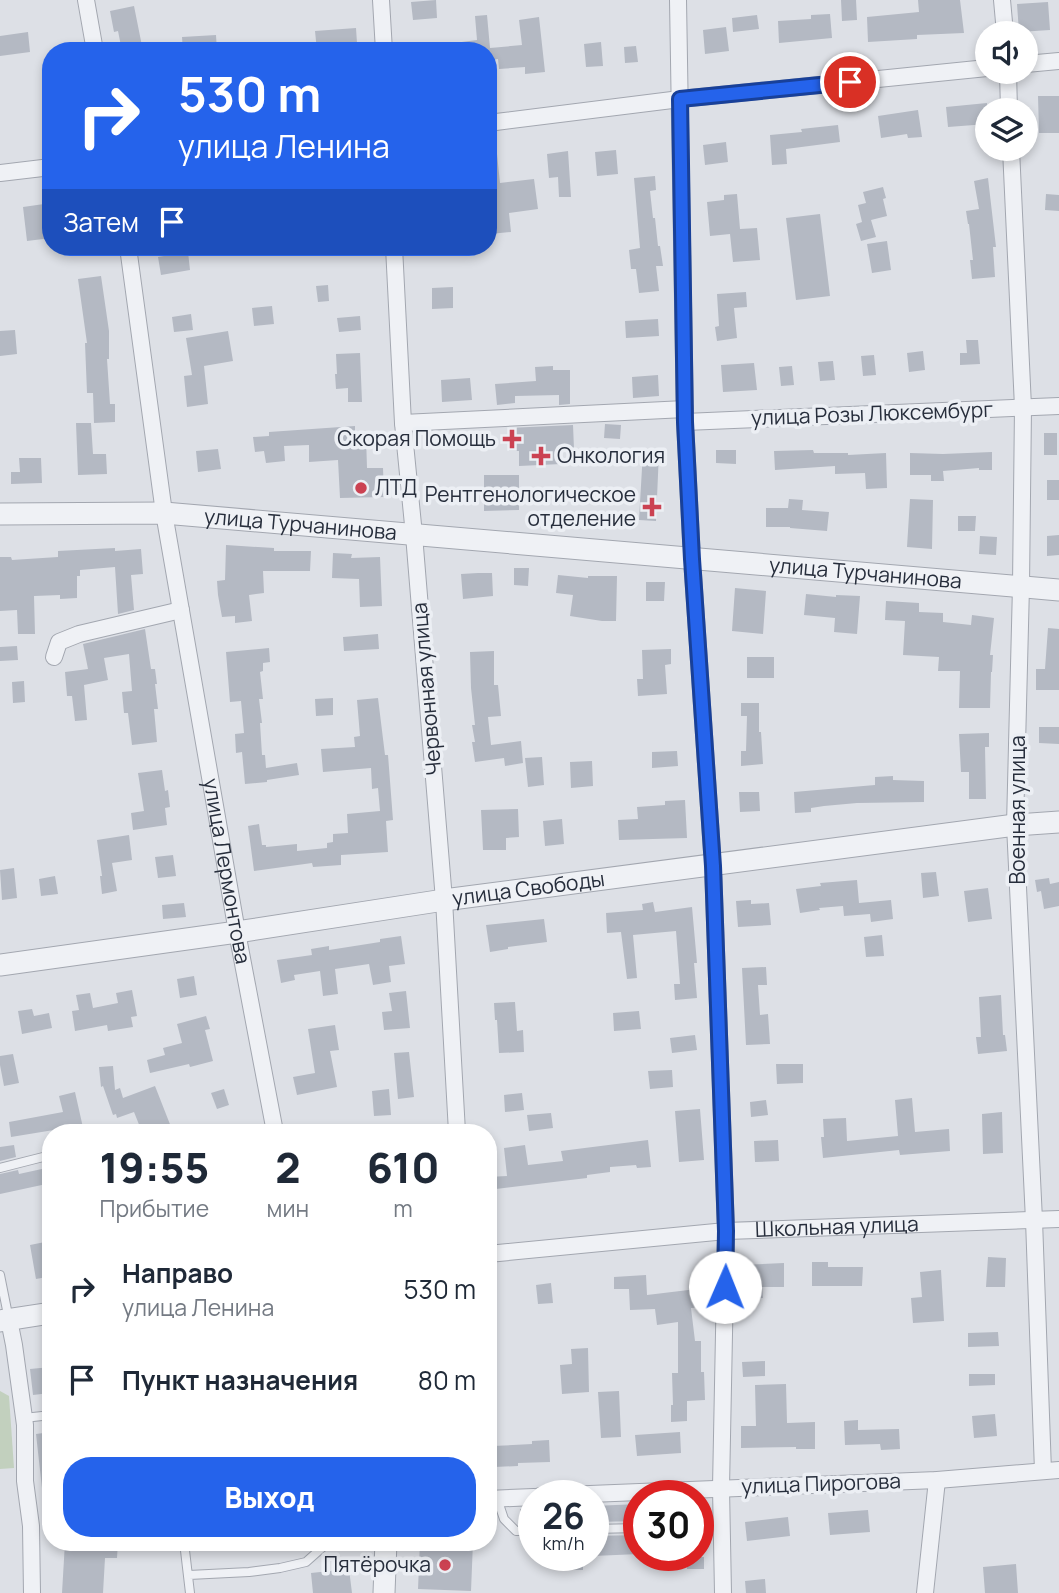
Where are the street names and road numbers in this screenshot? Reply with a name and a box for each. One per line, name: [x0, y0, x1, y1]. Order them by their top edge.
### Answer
street label: улица Розы Люксембург: [751, 395, 994, 431]
street label: улица Турчанинова: [203, 502, 398, 546]
street label: улица Турчанинова: [768, 550, 963, 595]
street label: Червонная улица: [404, 601, 448, 777]
street label: Военная улица: [1003, 735, 1031, 885]
street label: улица Лермонтова: [197, 776, 258, 966]
street label: улица Свободы: [450, 864, 606, 912]
street label: Школьная улица: [754, 1209, 919, 1243]
street label: улица Пирогова: [741, 1466, 901, 1500]

